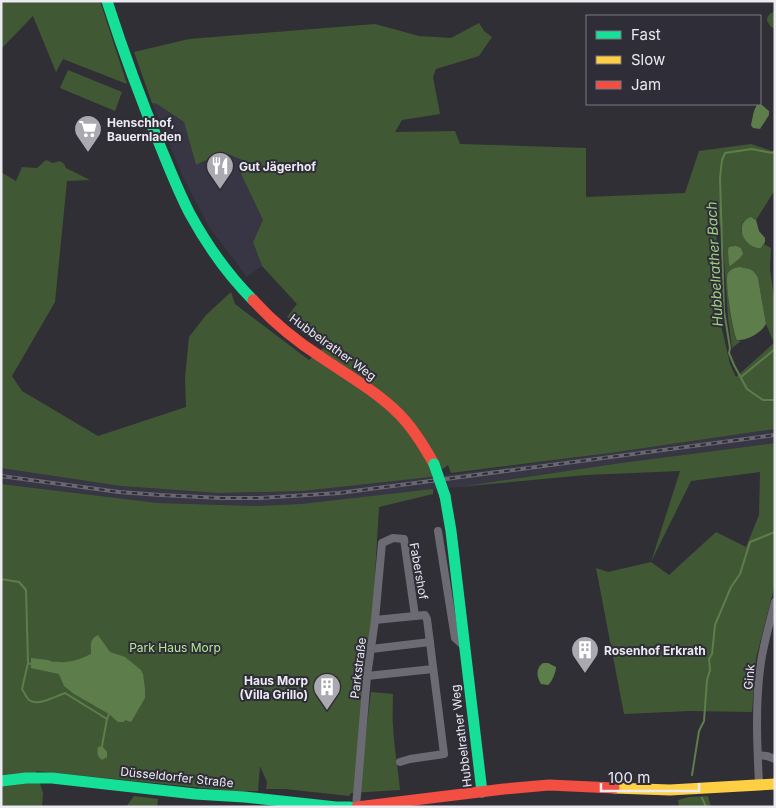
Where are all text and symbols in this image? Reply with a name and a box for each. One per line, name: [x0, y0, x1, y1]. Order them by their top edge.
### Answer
legend: [586, 15, 761, 105]
text: Fast: [631, 25, 661, 44]
text: Slow: [631, 50, 665, 69]
text: Jam: [631, 75, 661, 94]
supermarket icon: Henschhof, Bauernladen: [73, 114, 103, 153]
place label: Henschhof, Bauernladen: [107, 115, 181, 144]
restaurant icon: Gut Jägerhof: [205, 151, 235, 190]
place label: Gut Jägerhof: [239, 159, 316, 174]
water label: Hubbelrather Bach: [702, 201, 726, 327]
street label: Hubbelrather Weg: [287, 311, 379, 383]
street label: Fabershof: [407, 541, 431, 601]
building icon: Rosenhof Erkrath: [570, 635, 600, 674]
street label: Parkstraße: [347, 637, 369, 699]
park label: Park Haus Morp: [129, 640, 221, 655]
place label: Rosenhof Erkrath: [604, 643, 706, 658]
street label: Gink: [740, 663, 758, 690]
building icon: Haus Morp (Villa Grillo): [312, 672, 342, 711]
place label: Haus Morp (Villa Grillo): [239, 673, 308, 702]
street label: Hubbelrather Weg: [447, 684, 475, 788]
scale bar: [601, 760, 698, 792]
street label: Düsseldorfer Straße: [120, 764, 234, 790]
text: 100 m: [608, 768, 650, 787]

